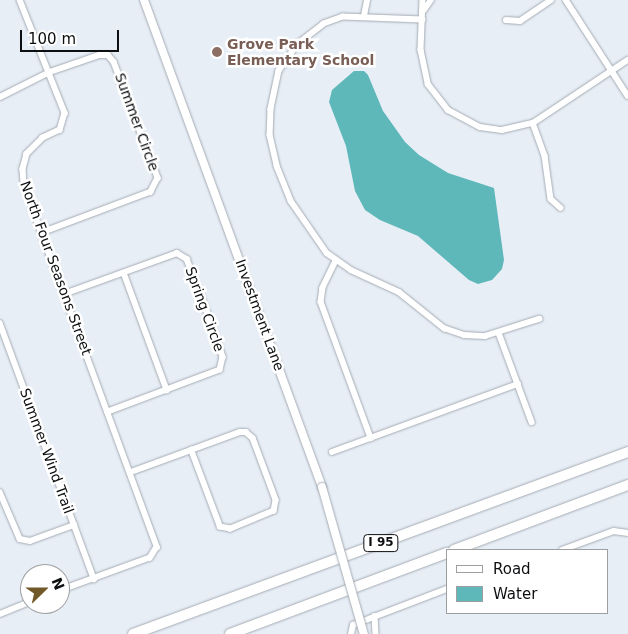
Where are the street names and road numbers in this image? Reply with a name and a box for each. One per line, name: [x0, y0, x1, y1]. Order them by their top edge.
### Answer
street label: Summer Circle: [111, 71, 163, 173]
street label: North Four Seasons Street: [17, 179, 95, 357]
street label: Investment Lane: [232, 257, 288, 373]
street label: Spring Circle: [182, 264, 228, 354]
street label: Summer Wind Trail: [17, 386, 77, 516]
road number: I 95: [362, 534, 400, 552]

